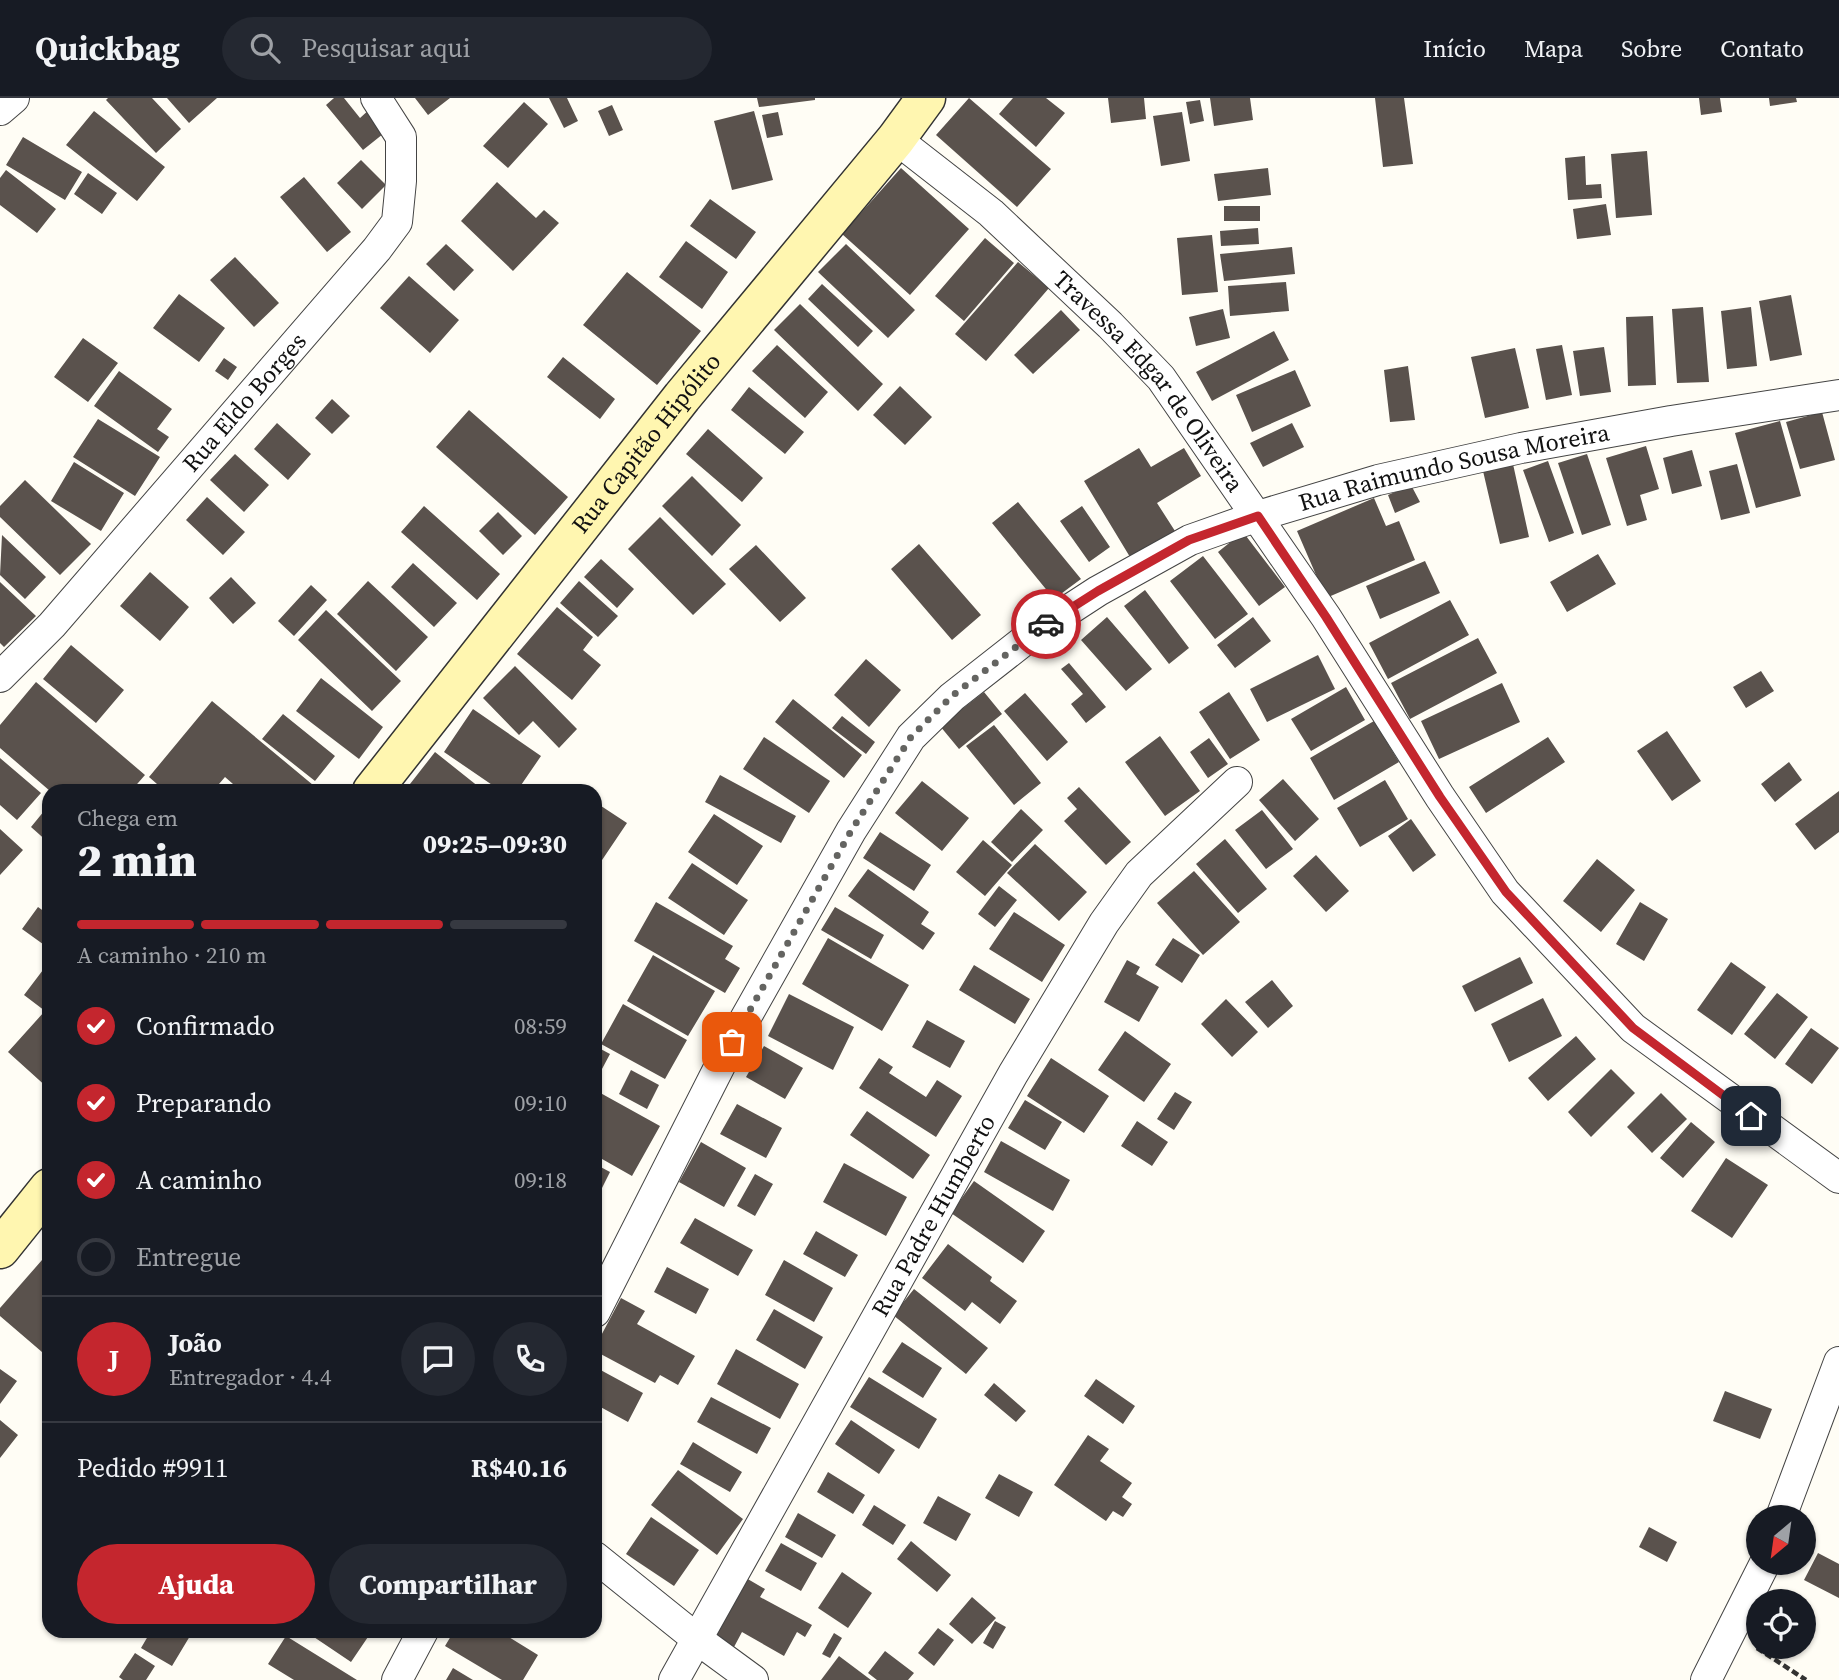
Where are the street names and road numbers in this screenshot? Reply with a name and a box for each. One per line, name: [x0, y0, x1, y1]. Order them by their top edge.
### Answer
street label: Travessa Edgar de Oliveira: [1046, 263, 1252, 499]
street label: Rua Eldo Borges: [175, 325, 314, 479]
street label: Rua Capitão Hipólito: [564, 346, 728, 540]
street label: Rua Raimundo Sousa Moreira: [1295, 415, 1613, 519]
street label: Rua Padre Humberto: [864, 1108, 1003, 1322]

